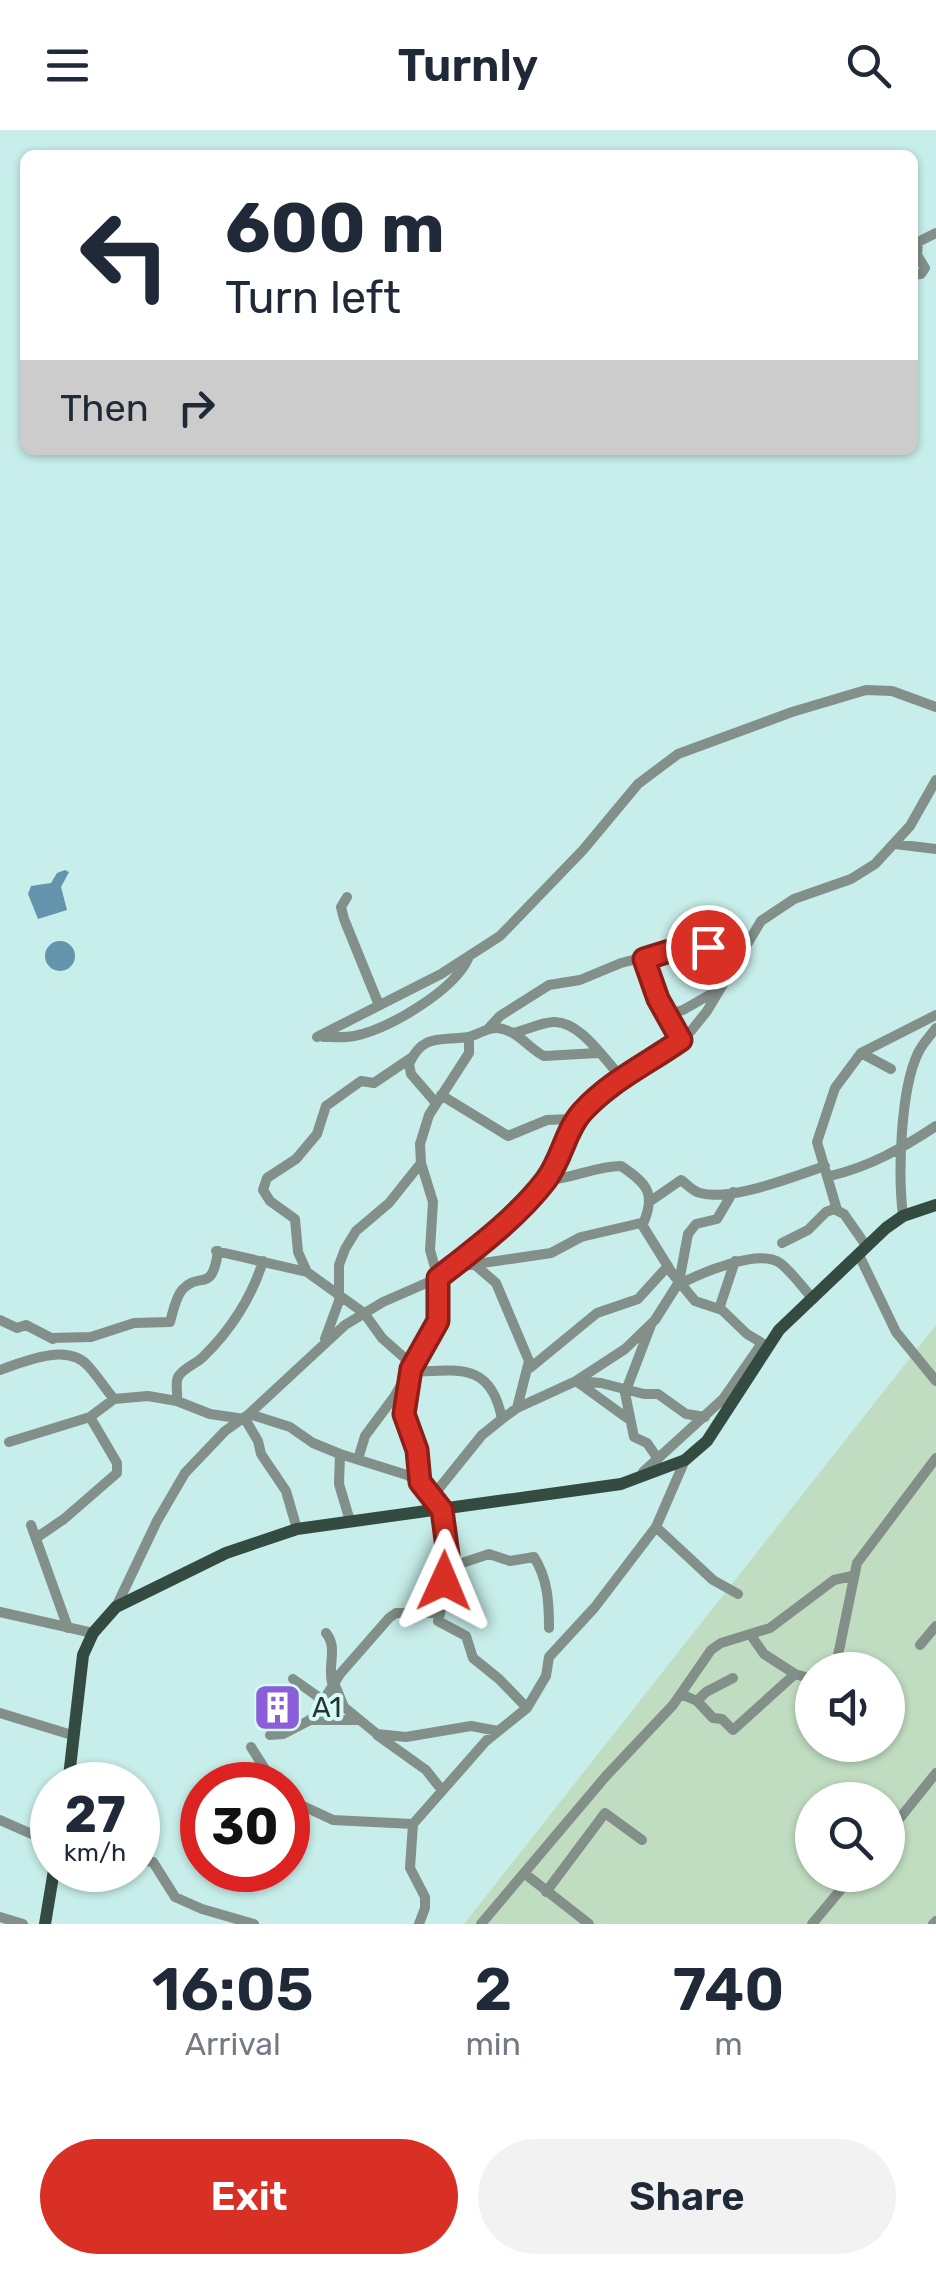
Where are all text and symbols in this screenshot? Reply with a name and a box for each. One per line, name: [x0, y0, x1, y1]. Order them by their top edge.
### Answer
icon: menu: [40, 38, 95, 93]
icon: search: [841, 38, 896, 93]
text: Turnly: [398, 39, 538, 92]
text: 600 m: [225, 187, 445, 270]
icon: left: [60, 190, 190, 320]
text: Turn left: [225, 271, 401, 324]
icon: right: [169, 380, 224, 435]
text: Then: [60, 385, 149, 431]
pin: [666, 905, 751, 990]
icon: arrive: [681, 920, 736, 975]
position arrow: [392, 1529, 496, 1633]
map controls: [795, 1652, 905, 1892]
button: sound: [795, 1652, 905, 1762]
building icon: A1: [251, 1681, 303, 1733]
place label: A1: [312, 1691, 342, 1724]
speed limit sign: 30: [180, 1762, 310, 1892]
button: search: [795, 1782, 905, 1892]
text: 27: [64, 1785, 126, 1845]
text: km/h: [64, 1838, 126, 1867]
text: 16:05: [152, 1954, 314, 2025]
text: 2: [474, 1954, 512, 2025]
text: 740: [673, 1954, 784, 2025]
text: Arrival: [185, 2025, 281, 2063]
text: min: [465, 2025, 521, 2063]
text: m: [714, 2025, 743, 2063]
button: Exit: [40, 2139, 458, 2254]
button: Share: [478, 2139, 896, 2254]

